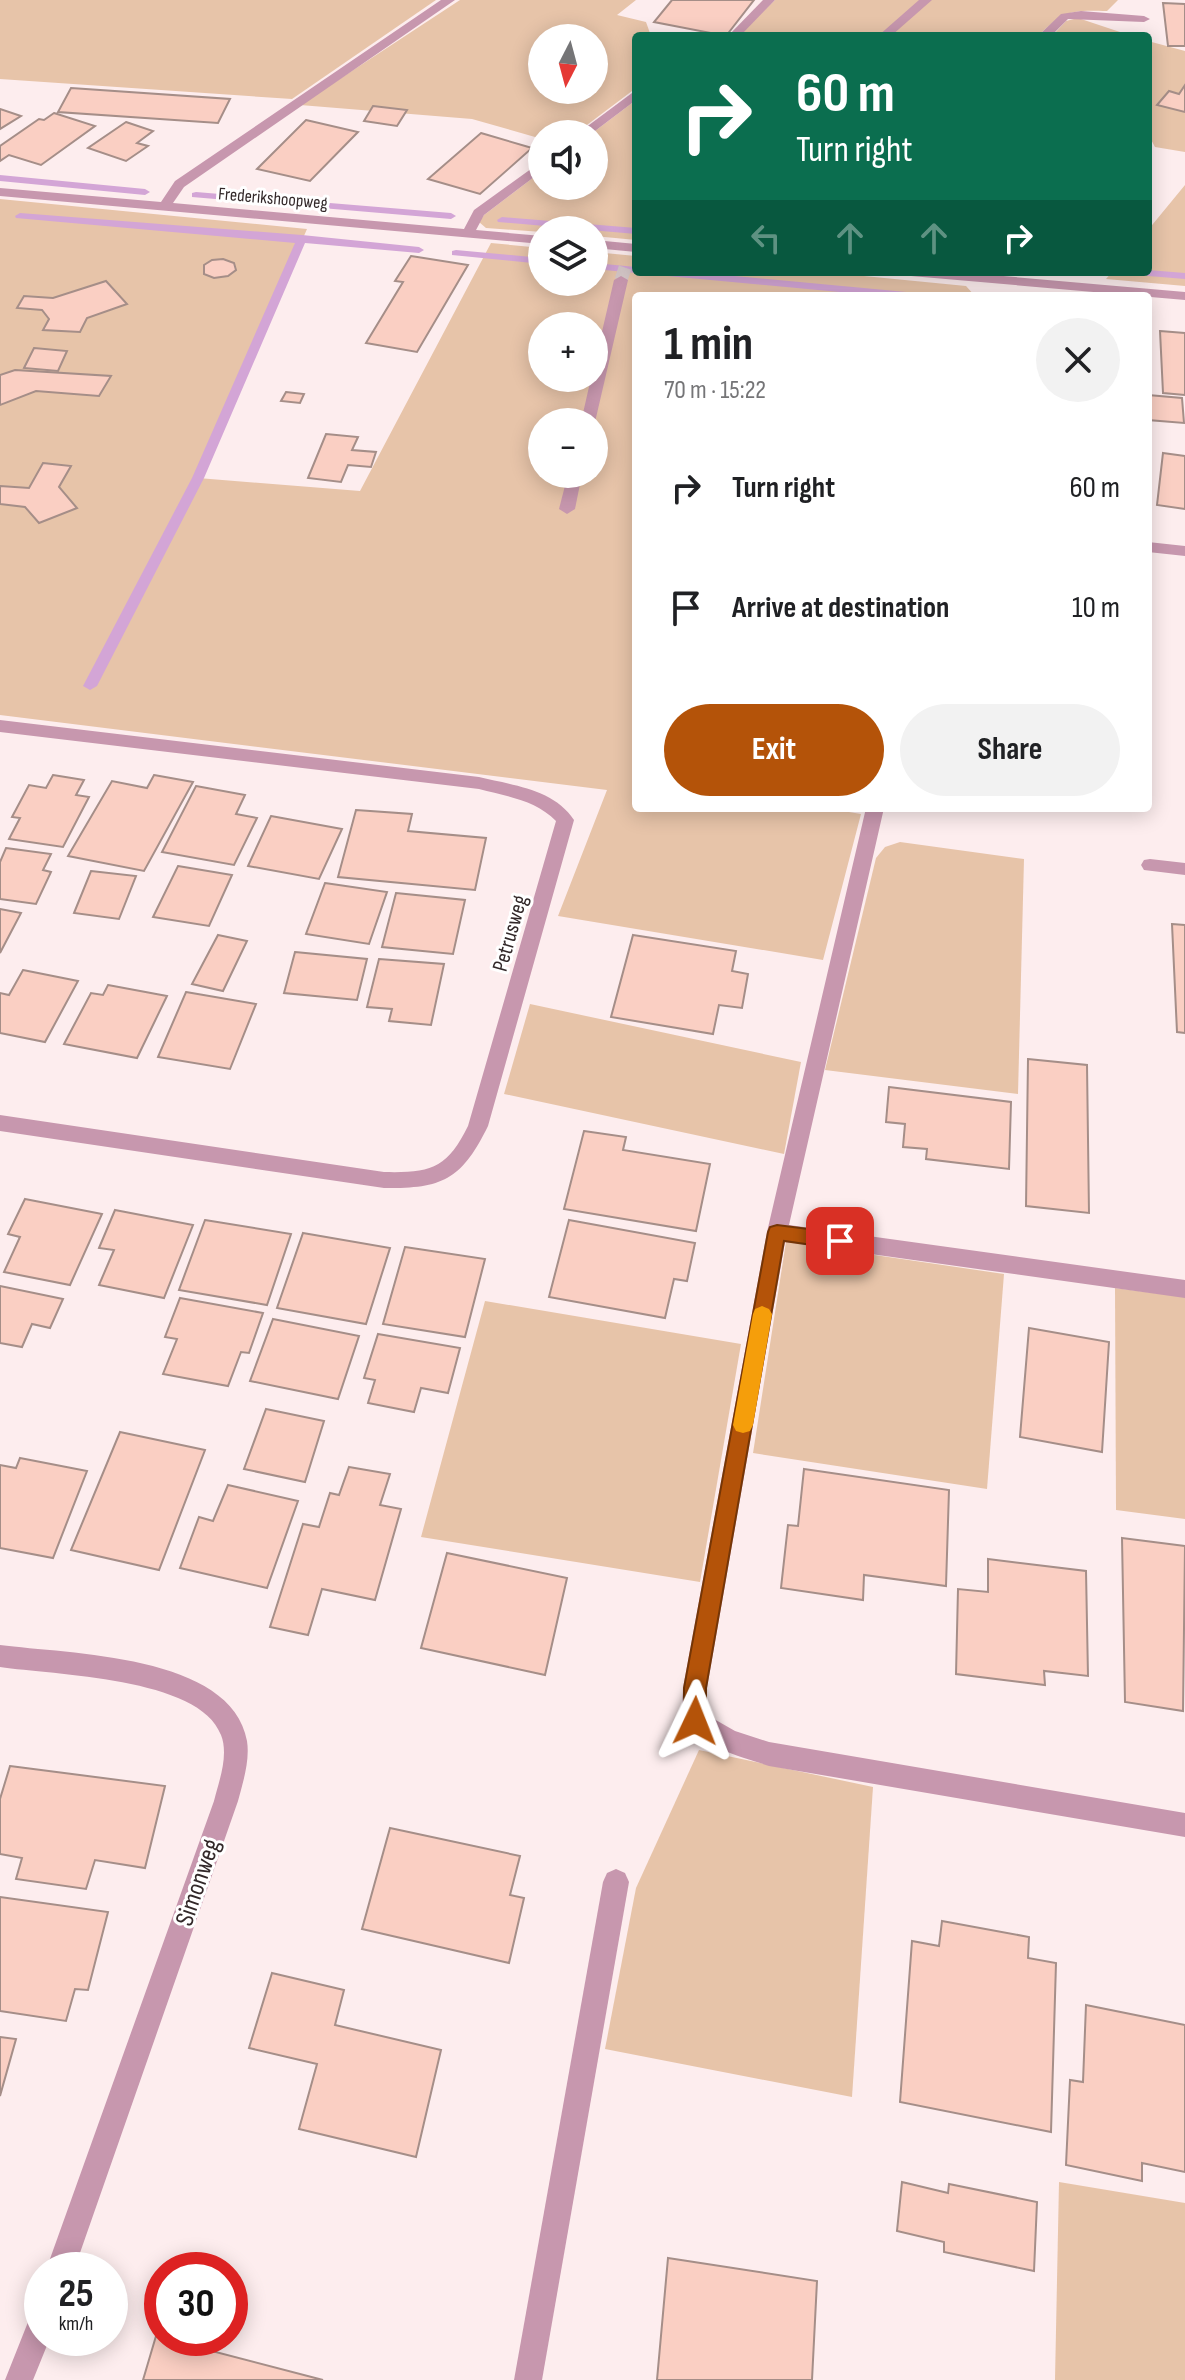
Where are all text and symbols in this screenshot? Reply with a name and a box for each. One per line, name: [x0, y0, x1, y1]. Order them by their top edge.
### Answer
north arrow: [528, 24, 608, 104]
map controls: [528, 24, 608, 488]
text: 60 m: [796, 61, 895, 128]
icon: right: [664, 64, 768, 168]
button: sound: [528, 120, 608, 200]
text: Turn right: [796, 129, 913, 172]
street label: Frederikshoopweg: [217, 183, 329, 214]
button: layers: [528, 216, 608, 296]
icon: left: [744, 216, 788, 260]
icon: ahead: [828, 216, 872, 260]
icon: ahead: [912, 216, 956, 260]
icon: right: [996, 216, 1040, 260]
button: +: [528, 312, 608, 392]
text: 1 min: [664, 316, 753, 373]
button: close: [1036, 318, 1120, 402]
text: 70 m · 15:22: [664, 375, 766, 406]
button: −: [528, 408, 608, 488]
icon: right: [664, 466, 708, 510]
text: Turn right: [732, 470, 835, 506]
text: 60 m: [1069, 470, 1120, 506]
icon: arrive: [664, 586, 708, 630]
text: Arrive at destination: [732, 590, 949, 626]
text: 10 m: [1072, 590, 1120, 626]
button: Exit: [664, 704, 884, 796]
button: Share: [900, 704, 1120, 796]
street label: Petrusweg: [487, 892, 534, 975]
pin: [806, 1207, 874, 1275]
icon: arrive: [818, 1219, 862, 1263]
position arrow: [653, 1679, 737, 1763]
street label: Simonweg: [169, 1835, 228, 1930]
speed limit sign: 30: [144, 2252, 248, 2356]
text: 25: [58, 2270, 94, 2318]
text: km/h: [59, 2312, 93, 2336]

